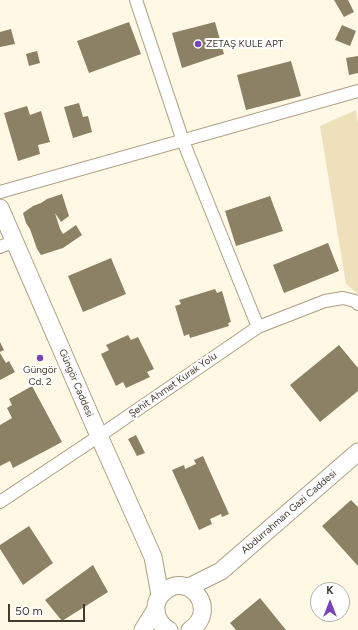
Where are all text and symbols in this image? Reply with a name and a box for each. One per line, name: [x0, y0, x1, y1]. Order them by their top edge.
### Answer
place label: ZETAŞ KULE APT: [206, 38, 283, 50]
marker: ZETAŞ KULE APT: [193, 39, 203, 49]
street label: Güngör Caddesi: [56, 347, 96, 419]
street label: Şehit Ahmet Kurak Yolu: [127, 350, 219, 420]
marker: Güngör Cd. 2: [35, 353, 45, 363]
place label: Güngör Cd. 2: [23, 364, 57, 388]
street label: Abdurrahman Gazi Caddesi: [239, 467, 339, 557]
north arrow: [310, 582, 350, 622]
text: K: [326, 584, 334, 597]
scale bar: [10, 596, 87, 622]
text: 50 m: [15, 604, 43, 618]

